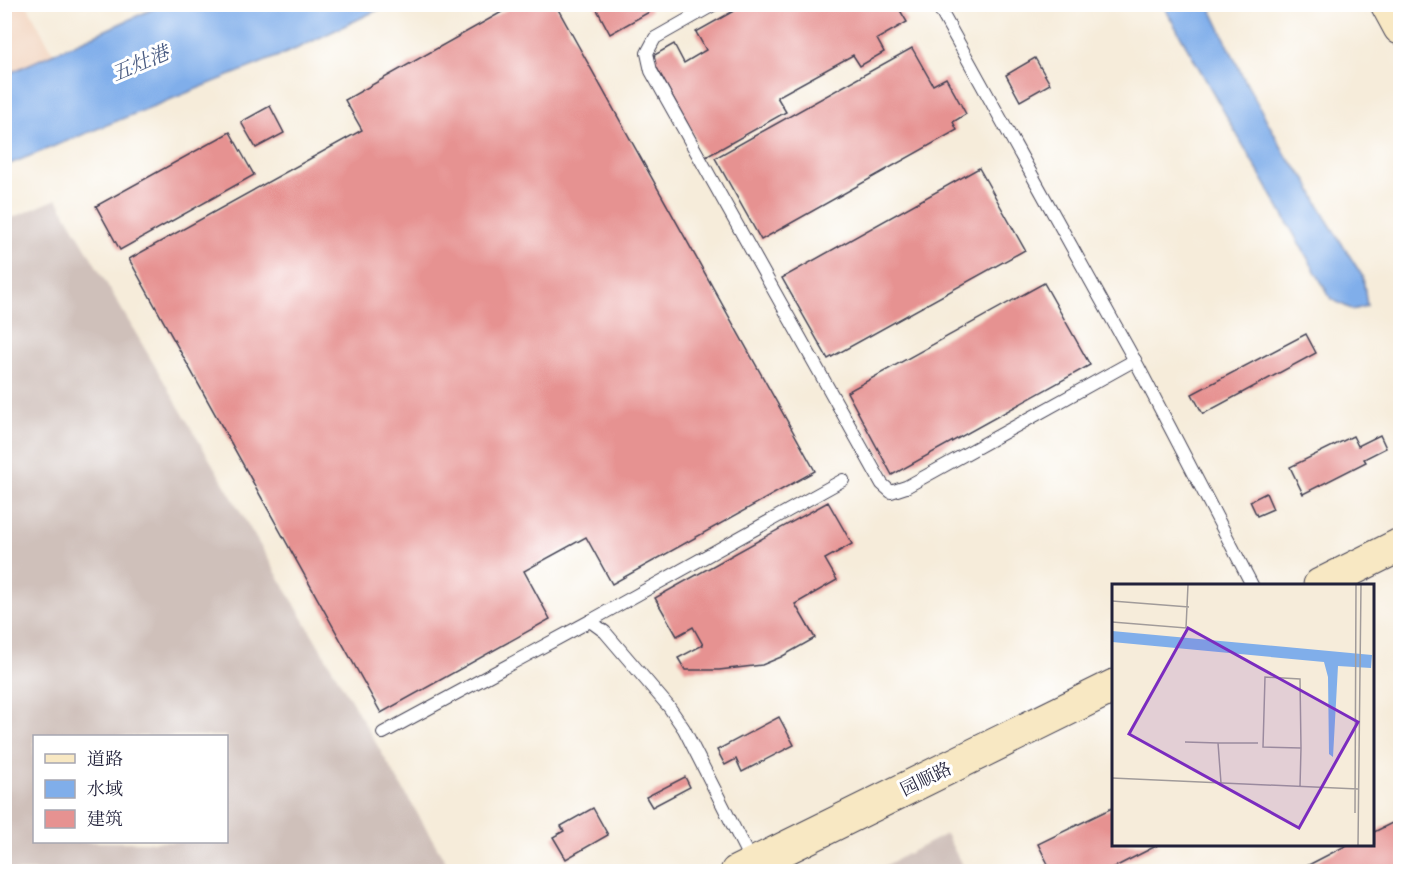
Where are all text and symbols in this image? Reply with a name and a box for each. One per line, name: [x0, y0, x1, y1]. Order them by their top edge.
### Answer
water label: 五灶港: [108, 40, 175, 86]
inset map: [1112, 584, 1375, 846]
legend: [33, 735, 228, 843]
text: 道路: [87, 749, 123, 770]
street label: 园顺路: [897, 758, 955, 801]
text: 水域: [87, 779, 123, 800]
text: 建筑: [87, 809, 123, 830]

